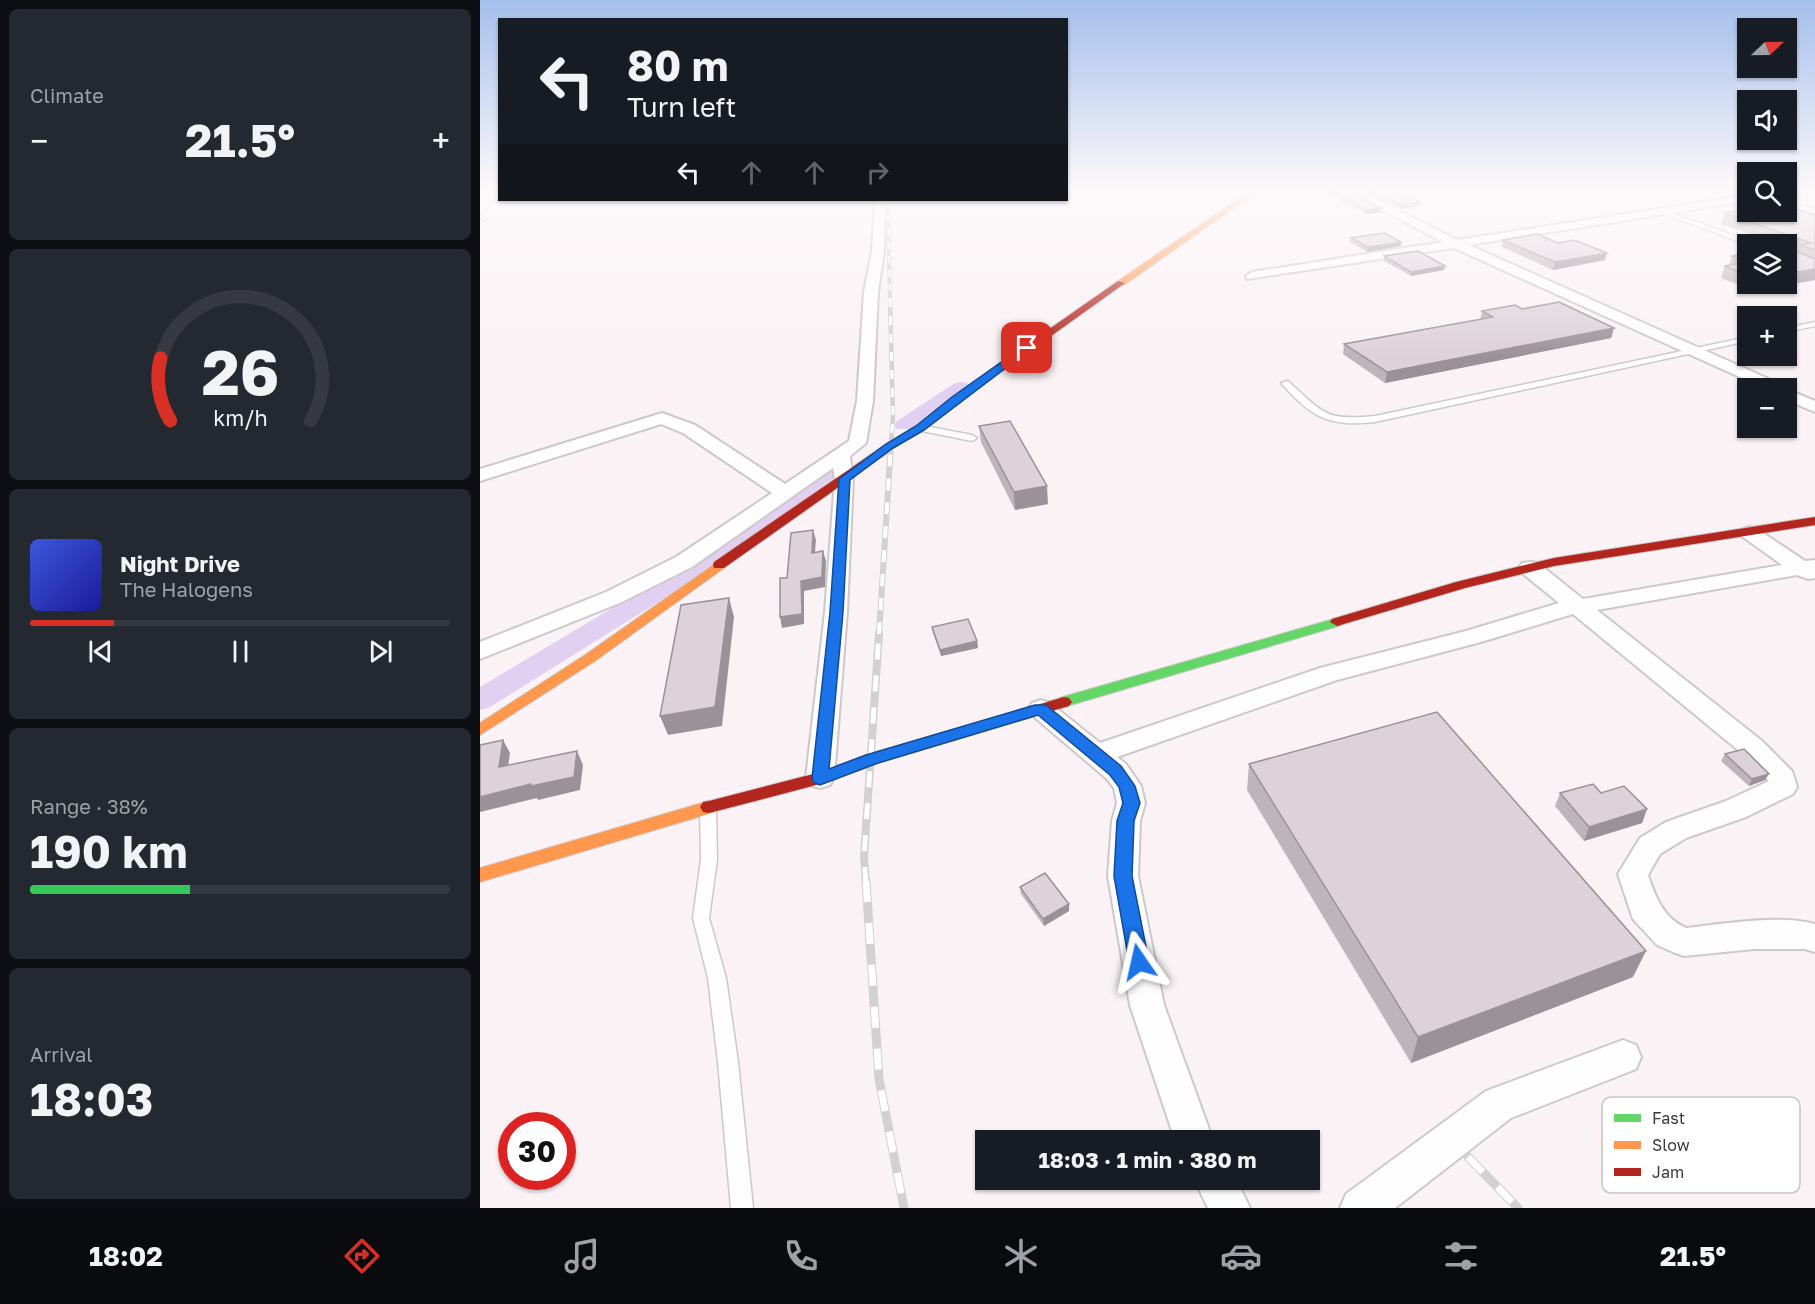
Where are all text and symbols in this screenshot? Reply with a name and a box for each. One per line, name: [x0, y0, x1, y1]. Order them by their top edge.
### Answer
north arrow: [1737, 18, 1797, 78]
map controls: [1737, 18, 1797, 438]
text: 80 m: [627, 40, 728, 90]
icon: left: [528, 42, 606, 120]
text: Climate: [30, 83, 104, 107]
button: sound: [1737, 90, 1797, 150]
text: Turn left: [627, 91, 736, 123]
text: 21.5°: [185, 113, 295, 167]
text: −: [30, 121, 48, 160]
text: +: [432, 121, 450, 160]
icon: left: [672, 156, 705, 189]
icon: ahead: [735, 156, 768, 189]
icon: ahead: [798, 156, 831, 189]
icon: right: [861, 156, 894, 189]
button: search: [1737, 162, 1797, 222]
button: layers: [1737, 234, 1797, 294]
button: +: [1737, 306, 1797, 366]
pin: [1001, 322, 1052, 373]
icon: arrive: [1010, 331, 1043, 364]
text: 26: [201, 334, 279, 409]
button: −: [1737, 378, 1797, 438]
text: km/h: [213, 406, 267, 432]
text: Night Drive: [120, 550, 240, 577]
text: The Halogens: [120, 577, 253, 601]
icon: previous: [84, 635, 117, 668]
icon: pause: [224, 635, 257, 668]
icon: next: [364, 635, 397, 668]
text: Range · 38%: [30, 794, 148, 818]
text: 190 km: [30, 824, 188, 878]
position arrow: [1107, 930, 1171, 994]
text: Arrival: [30, 1042, 93, 1066]
text: 18:03: [30, 1072, 153, 1126]
legend: [1602, 1097, 1800, 1193]
text: Fast: [1652, 1108, 1685, 1128]
speed limit sign: 30: [498, 1112, 576, 1190]
text: Slow: [1652, 1135, 1690, 1155]
text: 18:03 · 1 min · 380 m: [1038, 1146, 1257, 1173]
text: Jam: [1652, 1162, 1684, 1182]
icon: directions: [341, 1235, 383, 1277]
icon: music: [561, 1235, 603, 1277]
icon: phone: [780, 1235, 822, 1277]
icon: climate: [1000, 1235, 1042, 1277]
icon: car: [1220, 1235, 1262, 1277]
icon: filters: [1440, 1235, 1482, 1277]
text: 18:02: [89, 1240, 163, 1272]
text: 21.5°: [1660, 1240, 1726, 1272]

